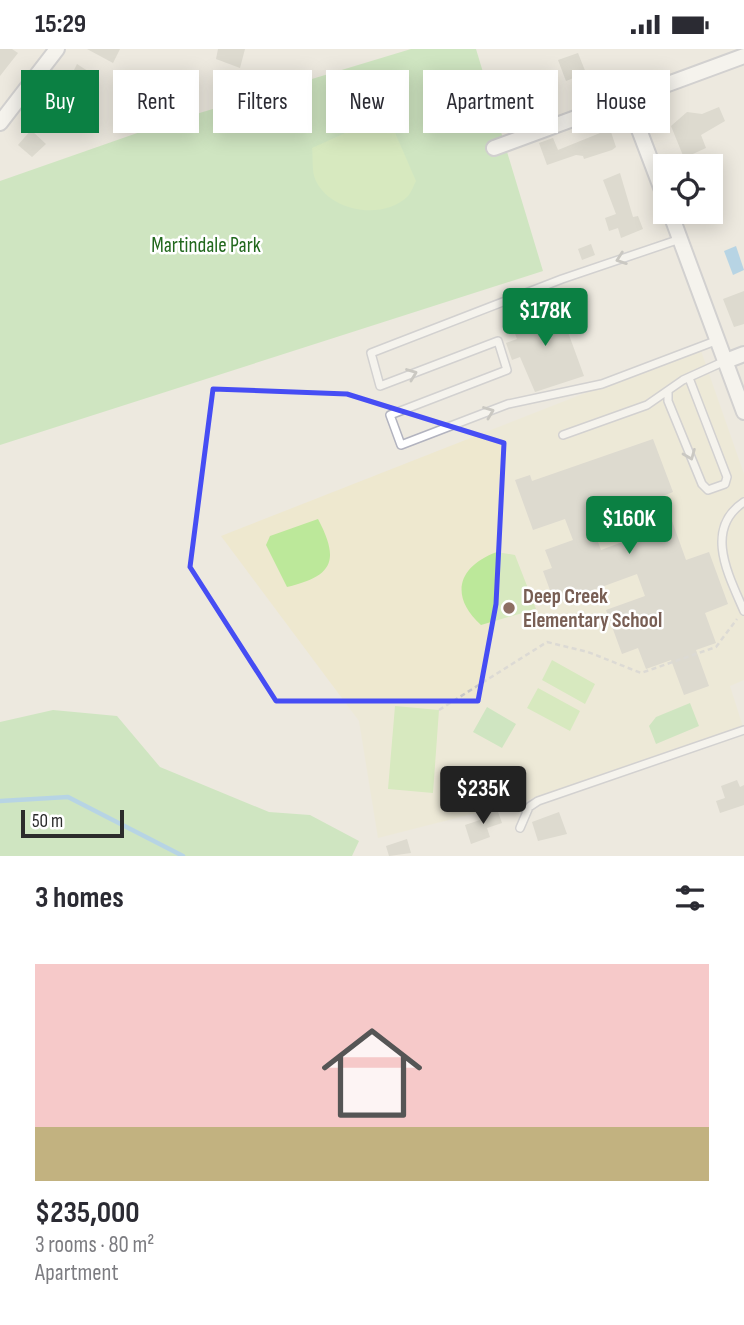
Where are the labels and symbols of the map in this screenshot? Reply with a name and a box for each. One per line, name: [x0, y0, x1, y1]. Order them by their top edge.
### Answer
park label: Martindale Park: [151, 233, 261, 258]
one-way arrow: [616, 251, 628, 265]
pin: $178K: [496, 289, 594, 348]
one-way arrow: [405, 368, 417, 382]
one-way arrow: [483, 406, 495, 420]
one-way arrow: [681, 448, 695, 460]
pin: $160K: [580, 497, 678, 556]
place label: Deep Creek Elementary School: [523, 584, 662, 633]
marker: Deep Creek Elementary School: [501, 600, 517, 616]
pin: $235K: [434, 767, 532, 826]
scale bar: [21, 807, 124, 839]

